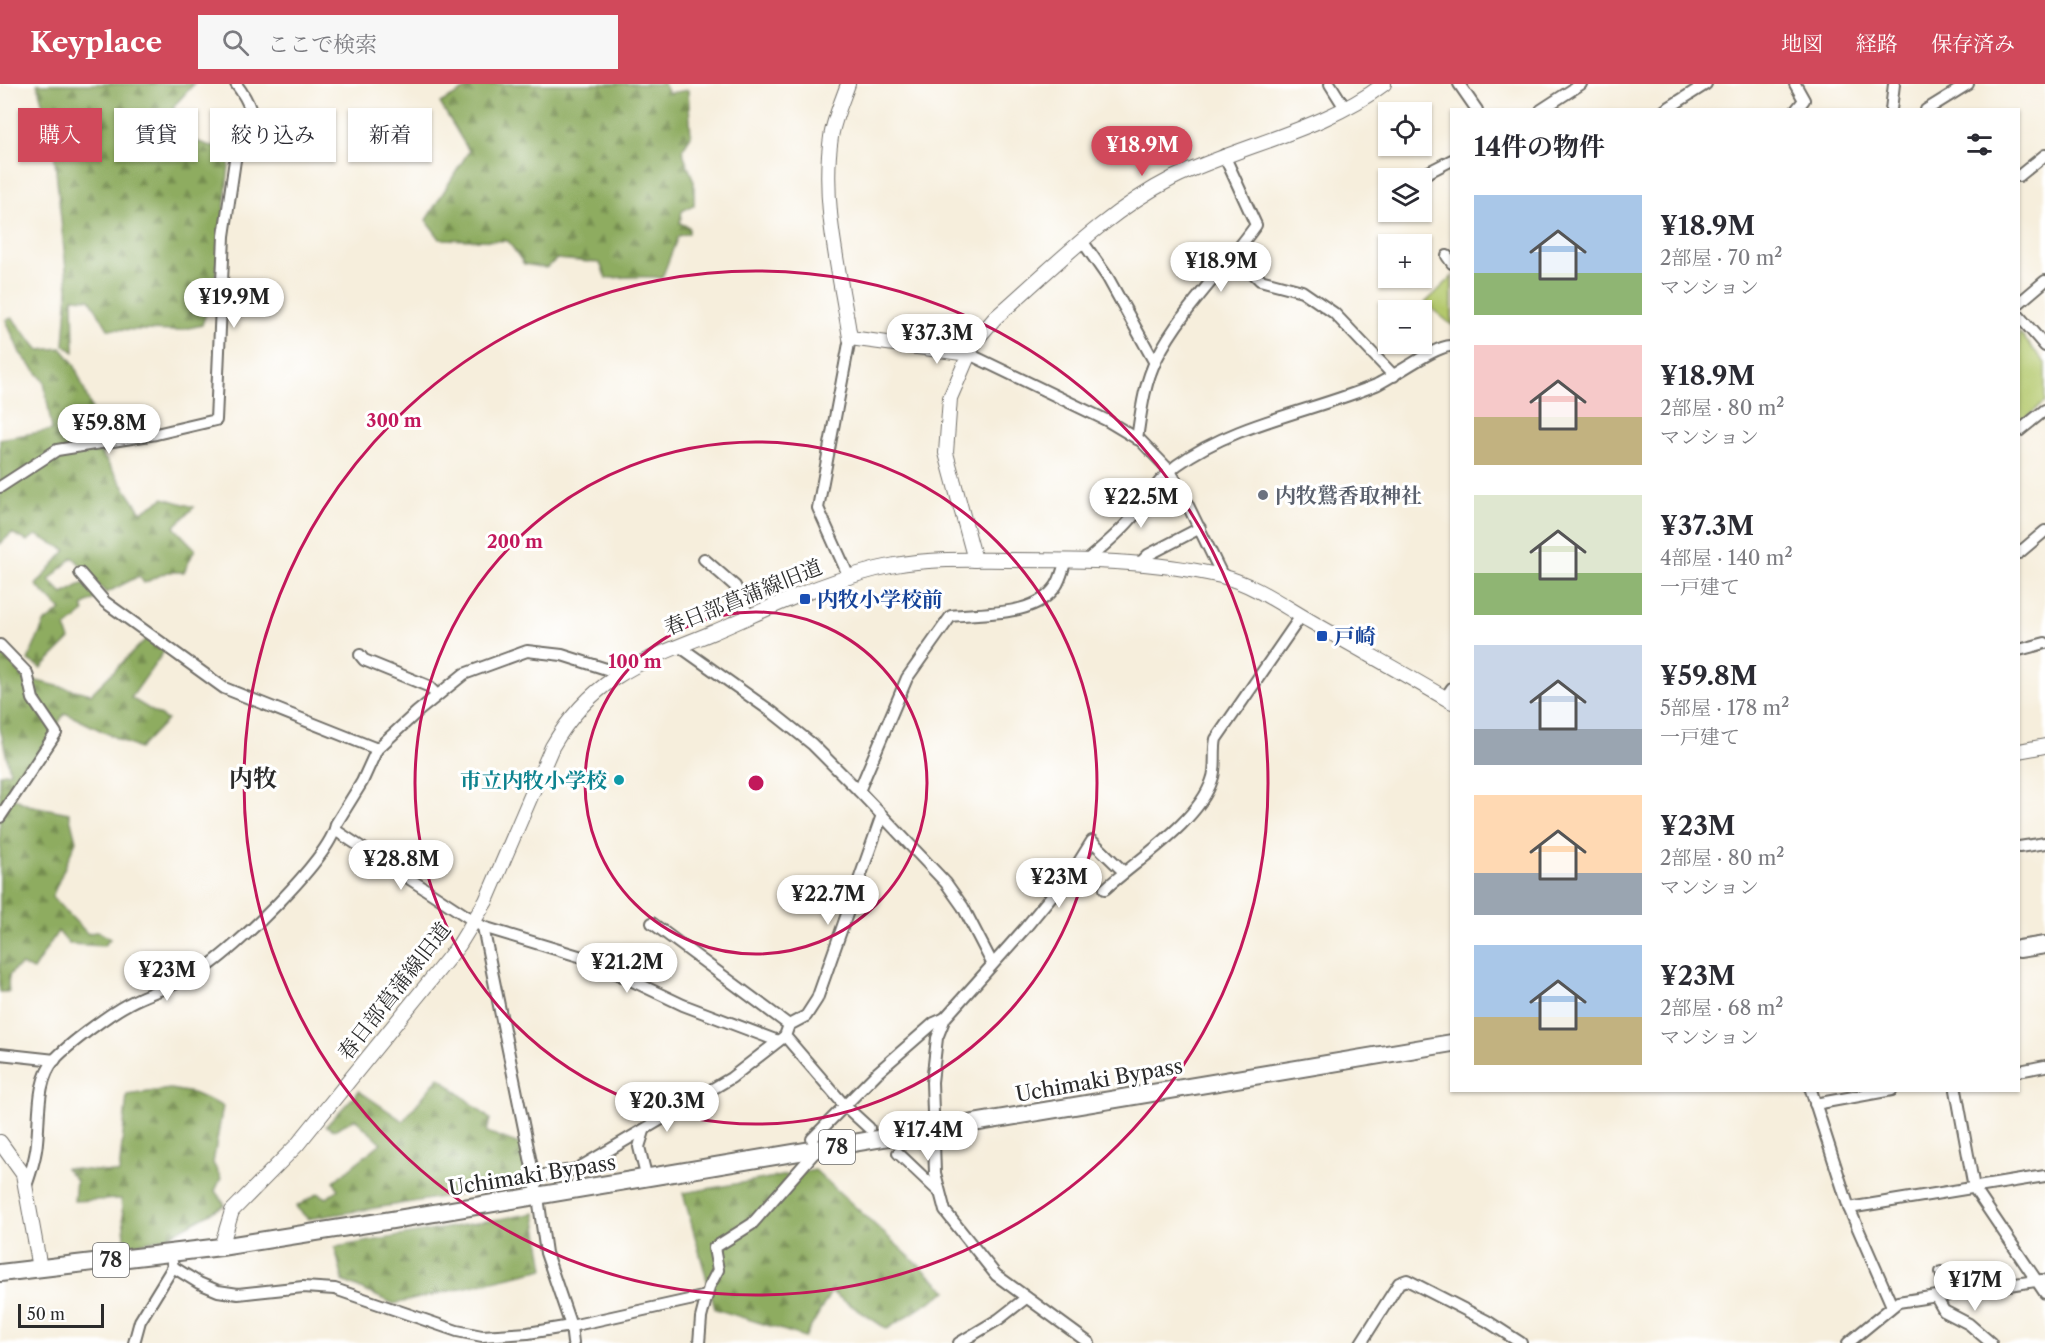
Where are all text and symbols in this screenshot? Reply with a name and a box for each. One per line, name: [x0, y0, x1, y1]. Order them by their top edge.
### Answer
search box: [198, 15, 618, 69]
text: Keyplace: [30, 25, 162, 59]
icon: search: [219, 26, 252, 59]
text: ここで検索: [267, 31, 377, 58]
text: 地図: [1781, 31, 1823, 56]
text: 経路: [1856, 31, 1898, 56]
text: 保存済み: [1931, 31, 2015, 56]
map controls: [1378, 102, 1432, 354]
button: locate: [1378, 102, 1432, 156]
chip: 購入: [18, 108, 102, 162]
chip: 賃貸: [114, 108, 198, 162]
chip: 絞り込み: [210, 108, 336, 162]
chip: 新着: [348, 108, 432, 162]
pin: ¥18.9M: [1093, 126, 1191, 177]
icon: filters: [1963, 128, 1996, 161]
text: 14件の物件: [1474, 131, 1605, 163]
text: ¥18.9M: [1105, 133, 1179, 157]
button: layers: [1378, 168, 1432, 222]
text: ¥18.9M: [1660, 210, 1755, 242]
icon: home: [1522, 219, 1594, 291]
button: +: [1378, 234, 1432, 288]
pin: ¥18.9M: [1172, 242, 1270, 293]
text: 2部屋 · 70 m²: [1660, 246, 1782, 270]
text: ¥18.9M: [1184, 249, 1258, 273]
text: マンション: [1660, 275, 1759, 299]
pin: ¥19.9M: [185, 278, 283, 329]
text: ¥19.9M: [198, 285, 270, 309]
button: −: [1378, 300, 1432, 354]
pin: ¥37.3M: [888, 314, 986, 365]
text: ¥37.3M: [901, 321, 973, 345]
text: ¥18.9M: [1660, 360, 1755, 392]
icon: home: [1522, 369, 1594, 441]
text: 2部屋 · 80 m²: [1660, 396, 1784, 420]
pin: ¥59.8M: [60, 404, 158, 455]
text: 300 m: [366, 410, 422, 432]
text: ¥59.8M: [72, 411, 146, 435]
text: マンション: [1660, 425, 1759, 449]
pin: ¥22.5M: [1092, 478, 1190, 529]
place label: 内牧鷲香取神社: [1275, 483, 1422, 508]
text: ¥22.5M: [1103, 485, 1179, 509]
marker: 内牧鷲香取神社: [1256, 488, 1270, 502]
text: ¥37.3M: [1660, 510, 1754, 542]
icon: home: [1522, 519, 1594, 591]
text: 200 m: [487, 531, 543, 553]
text: 4部屋 · 140 m²: [1660, 546, 1793, 570]
street label: 春日部菖蒲線旧道: [660, 554, 826, 640]
text: 一戸建て: [1660, 575, 1740, 599]
place label: 内牧小学校前: [817, 587, 943, 612]
marker: 内牧小学校前: [798, 592, 812, 606]
place label: 戸崎: [1334, 624, 1376, 649]
marker: 戸崎: [1315, 629, 1329, 643]
text: 100 m: [608, 651, 662, 673]
text: ¥59.8M: [1660, 660, 1757, 692]
icon: home: [1522, 669, 1594, 741]
text: 5部屋 · 178 m²: [1660, 696, 1789, 720]
text: 一戸建て: [1660, 725, 1740, 749]
district label: 内牧: [229, 764, 277, 793]
place label: 市立内牧小学校: [460, 768, 607, 793]
marker: 市立内牧小学校: [612, 773, 626, 787]
centre of rings: [746, 773, 766, 793]
text: ¥23M: [1660, 810, 1735, 842]
icon: home: [1522, 819, 1594, 891]
pin: ¥28.8M: [352, 840, 450, 891]
text: 2部屋 · 80 m²: [1660, 846, 1784, 870]
text: ¥28.8M: [363, 847, 439, 871]
pin: ¥23M: [1023, 858, 1095, 909]
text: ¥23M: [1030, 865, 1088, 889]
pin: ¥22.7M: [779, 875, 877, 926]
text: マンション: [1660, 875, 1759, 899]
text: ¥22.7M: [791, 882, 865, 906]
street label: 春日部菖蒲線旧道: [332, 917, 456, 1065]
pin: ¥21.2M: [578, 943, 676, 994]
text: ¥21.2M: [590, 950, 664, 974]
pin: ¥23M: [131, 951, 203, 1002]
text: ¥23M: [138, 958, 196, 982]
text: ¥23M: [1660, 960, 1735, 992]
icon: home: [1522, 969, 1594, 1041]
text: 2部屋 · 68 m²: [1660, 996, 1783, 1020]
text: マンション: [1660, 1025, 1759, 1049]
street label: Uchimaki Bypass: [1013, 1053, 1185, 1107]
pin: ¥20.3M: [618, 1082, 716, 1133]
text: ¥20.3M: [629, 1089, 705, 1113]
pin: ¥17.4M: [879, 1111, 977, 1162]
text: ¥17.4M: [893, 1118, 963, 1142]
road number: 78: [819, 1130, 855, 1164]
street label: Uchimaki Bypass: [446, 1149, 618, 1201]
road number: 78: [93, 1243, 129, 1277]
pin: ¥17M: [1939, 1261, 2011, 1312]
text: ¥17M: [1948, 1268, 2002, 1292]
scale bar: [18, 1301, 104, 1328]
text: 50 m: [27, 1304, 65, 1324]

